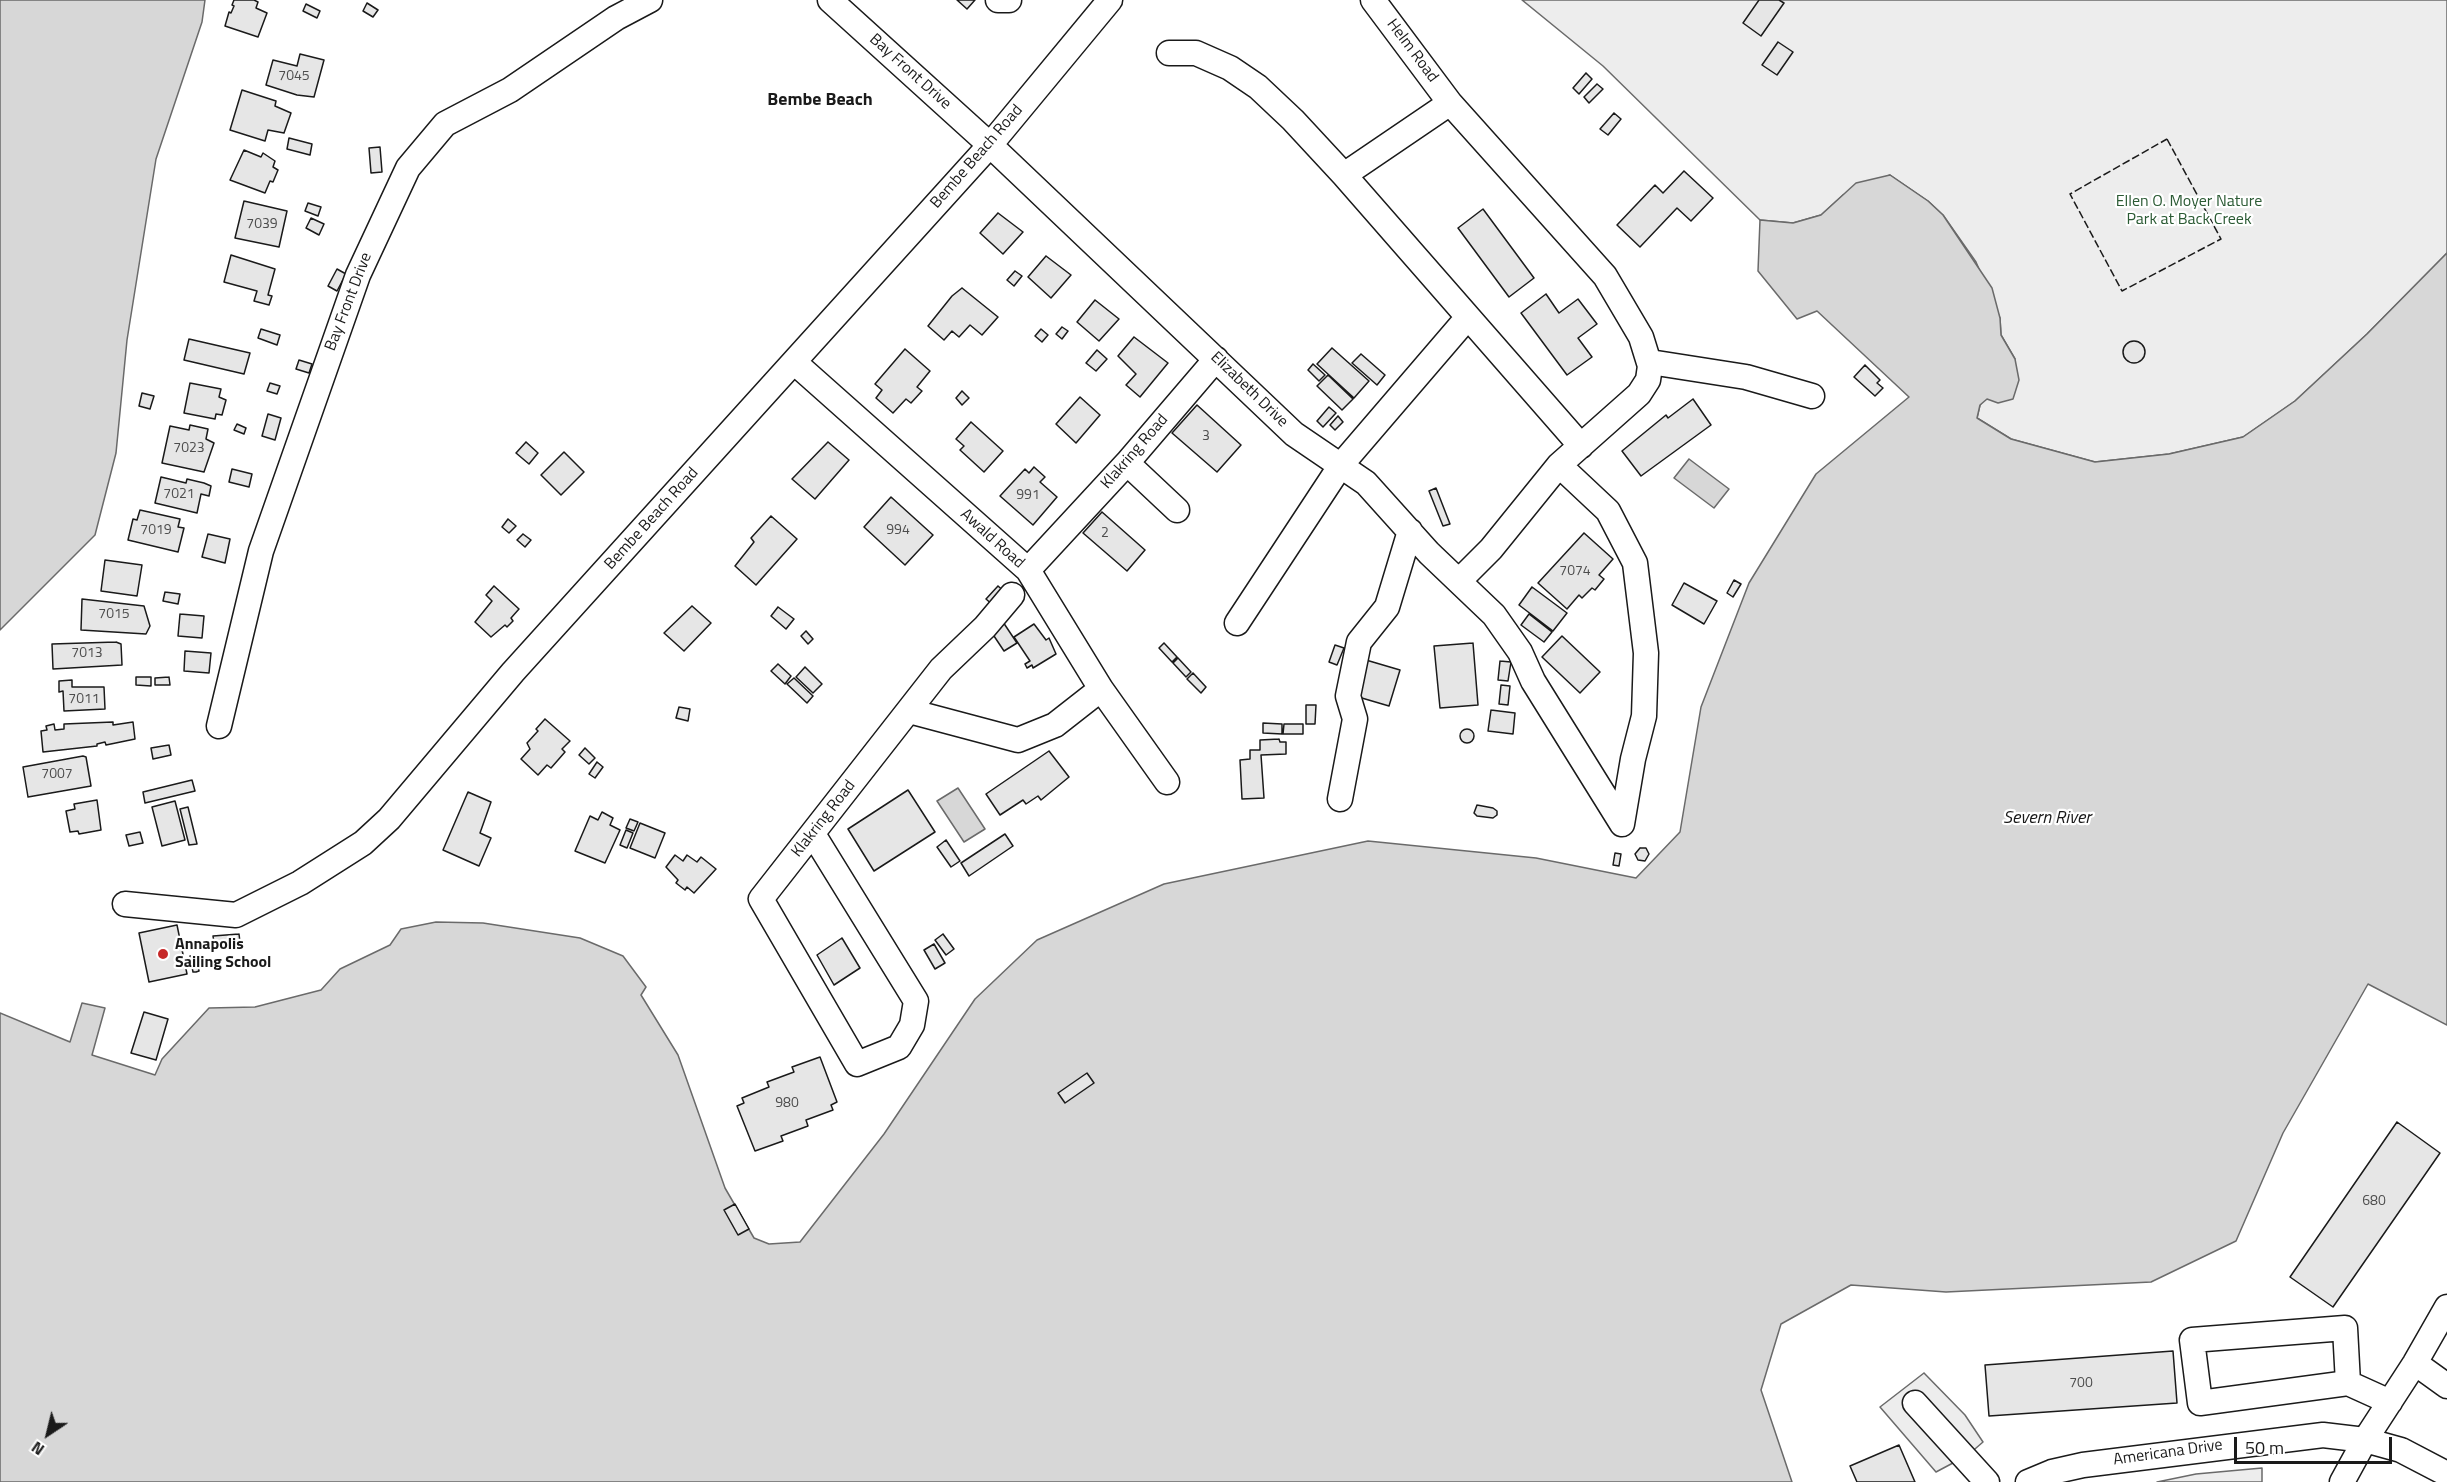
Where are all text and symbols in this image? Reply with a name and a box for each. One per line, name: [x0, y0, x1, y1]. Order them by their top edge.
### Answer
street label: Helm Road: [1382, 16, 1442, 86]
street label: Bay Front Drive: [865, 30, 955, 114]
house number: 7045: [278, 69, 310, 85]
district label: Bembe Beach: [767, 90, 873, 112]
street label: Bembe Beach Road: [927, 101, 1027, 213]
park label: Ellen O. Moyer Nature Park at Back Creek: [2116, 192, 2262, 230]
house number: 7039: [246, 217, 278, 233]
street label: Bay Front Drive: [321, 250, 377, 354]
street label: Elizabeth Drive: [1206, 348, 1292, 432]
street label: Klakring Road: [1097, 411, 1173, 493]
house number: 3: [1202, 429, 1210, 445]
house number: 7023: [173, 441, 205, 457]
street label: Bembe Beach Road: [601, 464, 703, 574]
house number: 7021: [163, 487, 195, 503]
house number: 991: [1016, 488, 1040, 504]
street label: Awald Road: [956, 505, 1028, 573]
house number: 7019: [140, 523, 172, 539]
house number: 994: [886, 523, 910, 539]
house number: 2: [1101, 526, 1109, 542]
house number: 7074: [1559, 564, 1591, 580]
house number: 7015: [98, 607, 130, 623]
house number: 7013: [71, 646, 103, 662]
house number: 7011: [68, 692, 100, 708]
house number: 7007: [41, 767, 73, 783]
street label: Klakring Road: [788, 777, 860, 861]
water label: Severn River: [2003, 808, 2091, 830]
place label: Annapolis Sailing School: [175, 935, 271, 973]
marker: Annapolis Sailing School: [156, 947, 170, 961]
house number: 980: [775, 1096, 799, 1112]
house number: 680: [2362, 1194, 2386, 1210]
house number: 700: [2069, 1376, 2093, 1392]
north arrow: [18, 1404, 78, 1464]
scale bar: [2237, 1425, 2394, 1463]
text: 50 m: [2245, 1434, 2284, 1461]
text: N: [26, 1436, 49, 1462]
street label: Americana Drive: [2112, 1436, 2224, 1470]

